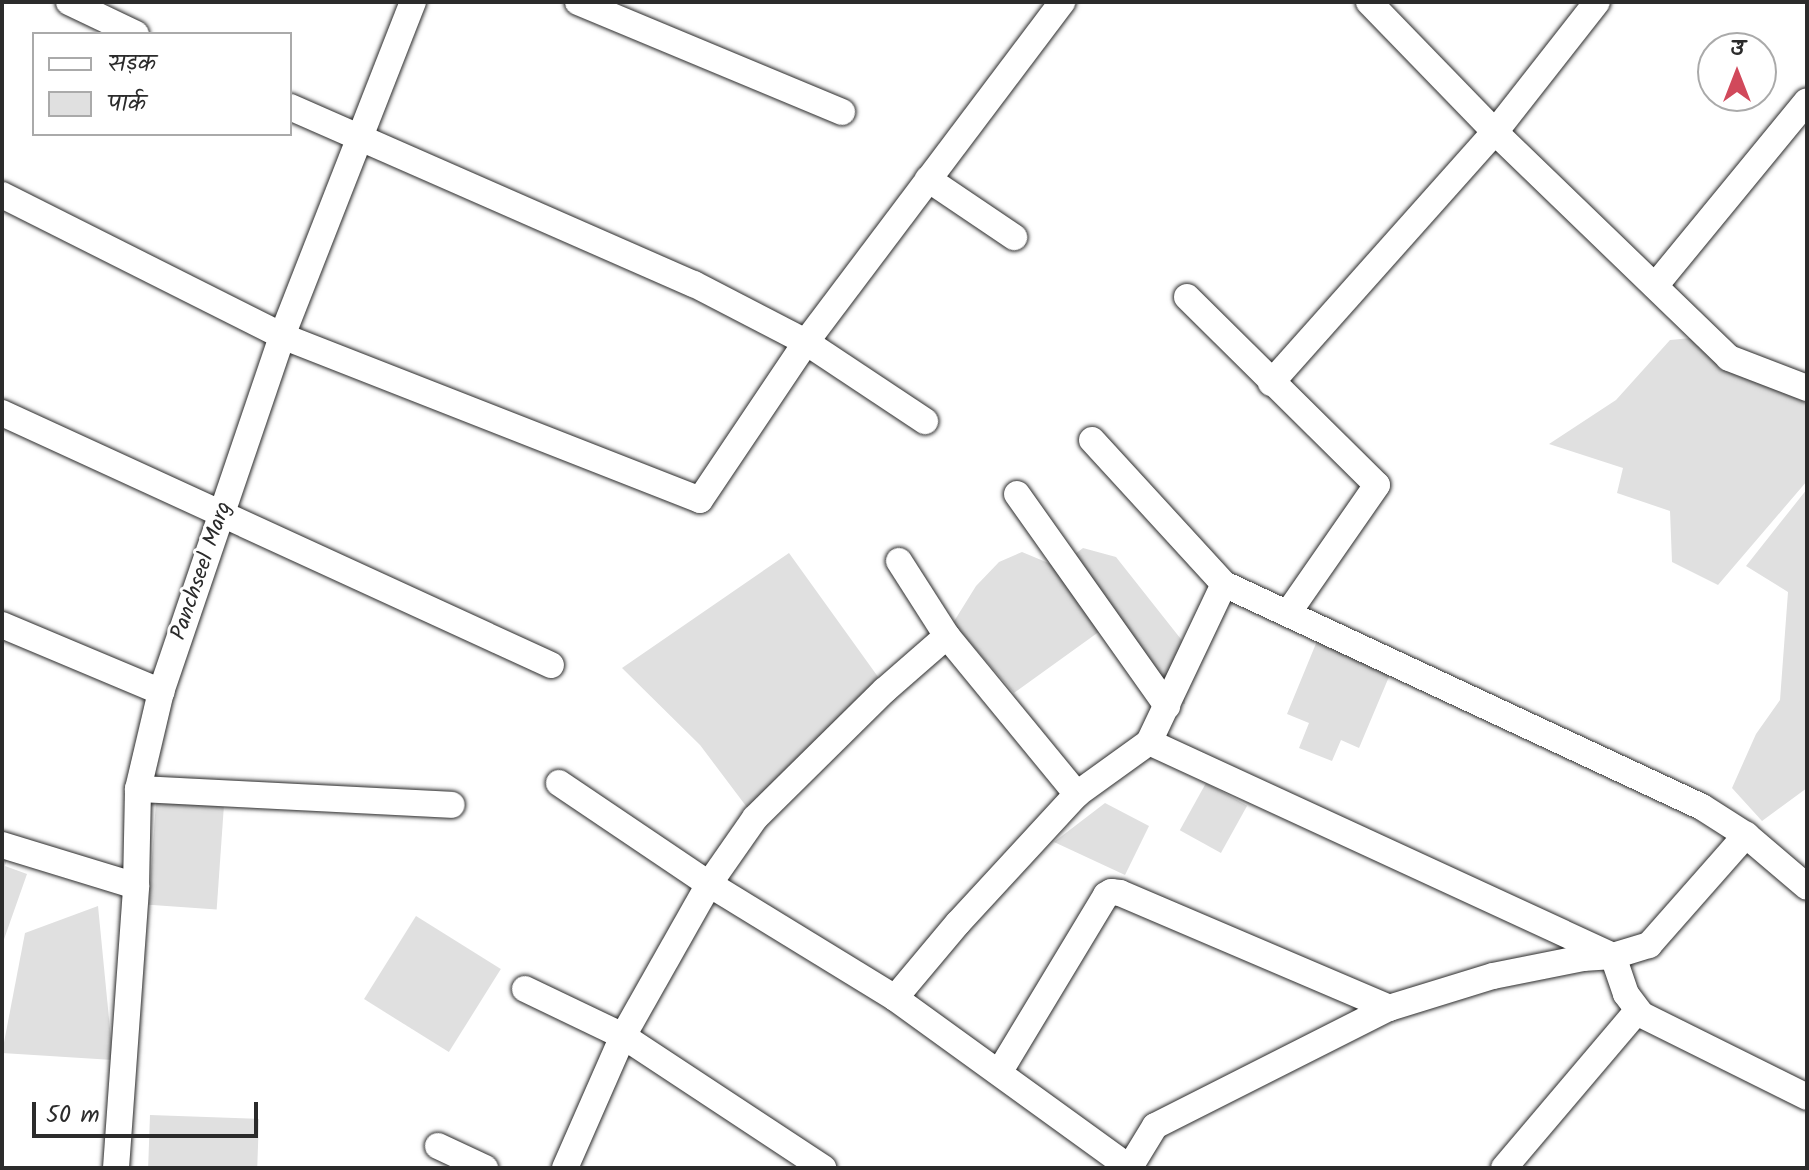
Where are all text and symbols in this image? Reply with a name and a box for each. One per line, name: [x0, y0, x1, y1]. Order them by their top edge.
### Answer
legend: [32, 32, 292, 136]
north arrow: [1697, 32, 1777, 112]
text: उ: [1730, 32, 1744, 67]
text: सड़क: [108, 45, 156, 84]
text: पार्क: [108, 85, 146, 124]
street label: Panchseel Marg: [166, 498, 238, 644]
scale bar: [36, 1086, 262, 1136]
text: 50 m: [46, 1096, 100, 1135]

